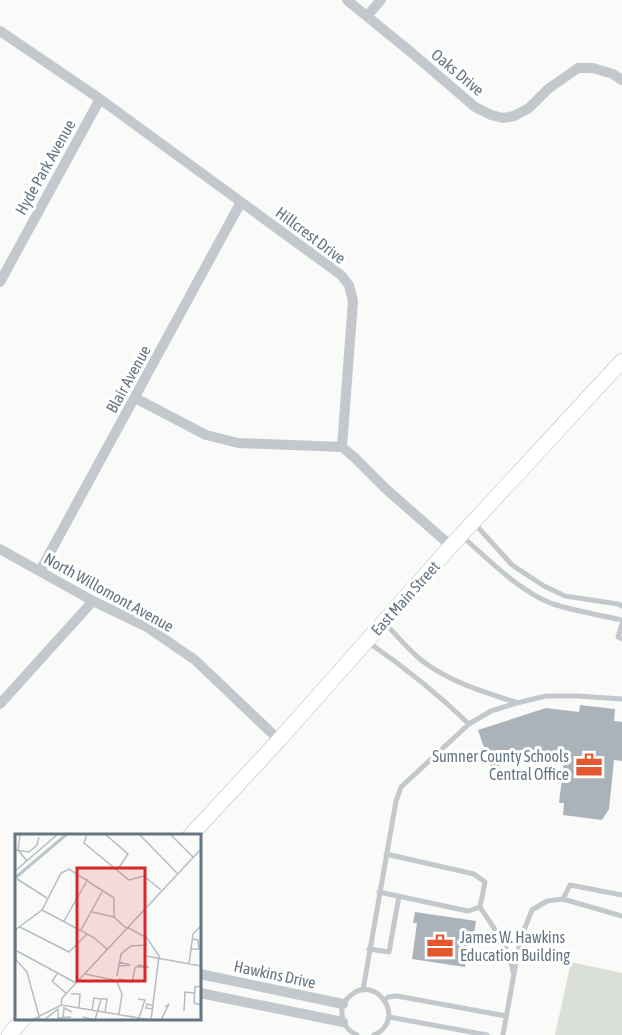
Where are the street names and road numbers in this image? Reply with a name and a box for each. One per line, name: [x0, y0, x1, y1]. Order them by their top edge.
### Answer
street label: Oaks Drive: [428, 45, 488, 99]
street label: Hyde Park Avenue: [11, 116, 79, 218]
street label: Hillcrest Drive: [273, 203, 349, 267]
street label: Blair Avenue: [102, 342, 154, 416]
street label: North Willomont Avenue: [41, 549, 177, 635]
street label: East Main Street: [367, 557, 443, 639]
street label: Hawkins Drive: [232, 957, 318, 991]

